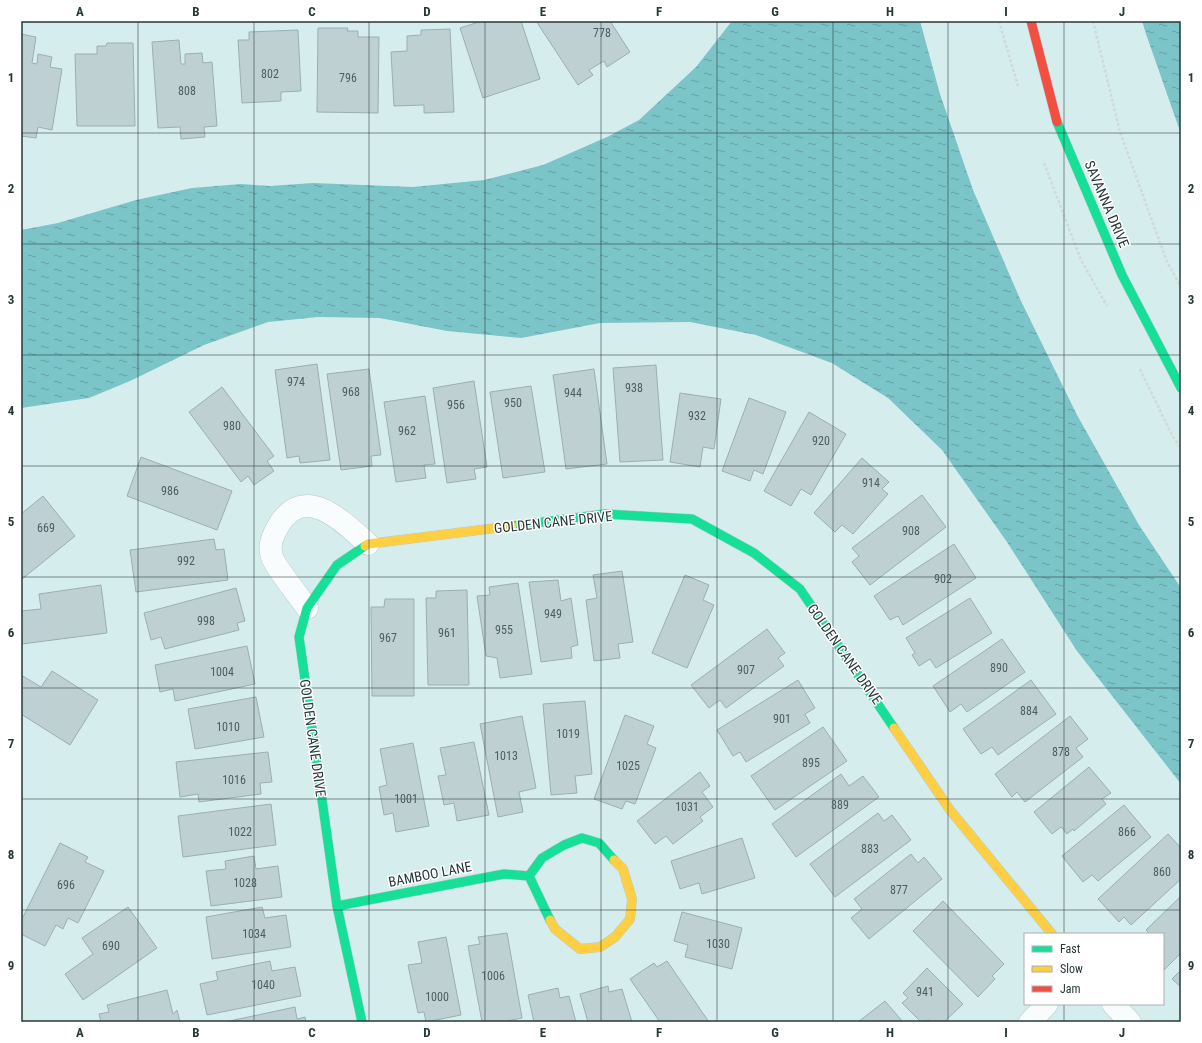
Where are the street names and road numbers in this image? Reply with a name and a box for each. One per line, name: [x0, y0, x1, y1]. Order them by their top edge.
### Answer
street label: SAVANNA DRIVE: [1082, 158, 1132, 250]
street label: GOLDEN CANE DRIVE: [493, 508, 613, 536]
street label: GOLDEN CANE DRIVE: [804, 601, 886, 707]
street label: GOLDEN CANE DRIVE: [297, 678, 329, 798]
street label: BAMBOO LANE: [387, 858, 473, 890]

